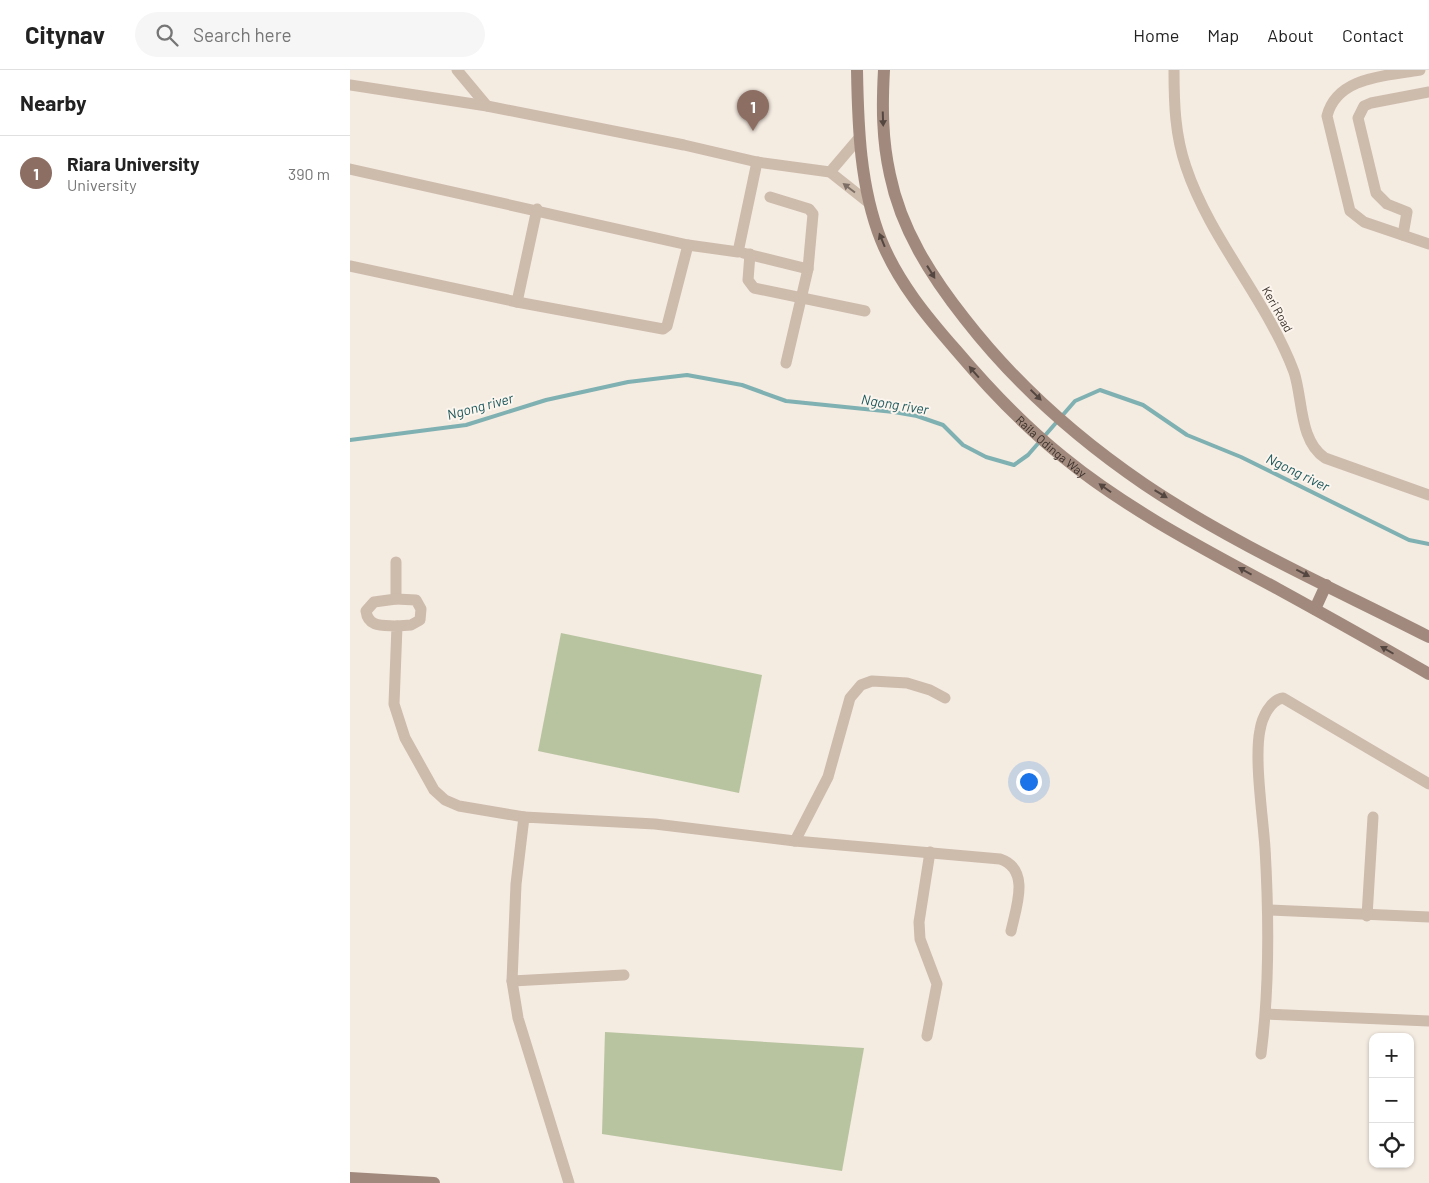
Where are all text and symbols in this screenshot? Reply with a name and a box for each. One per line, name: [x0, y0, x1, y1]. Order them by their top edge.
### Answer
search box: [135, 12, 485, 57]
text: Citynav: [25, 20, 105, 49]
icon: search: [153, 21, 181, 49]
text: Search here: [193, 23, 292, 46]
text: Home: [1133, 24, 1179, 46]
text: Map: [1207, 24, 1239, 46]
text: About: [1267, 24, 1314, 46]
text: Contact: [1342, 24, 1404, 46]
text: Nearby: [20, 90, 86, 115]
pin: 1: [737, 90, 769, 131]
one-way arrow: [879, 111, 887, 127]
text: Riara University: [67, 152, 200, 175]
text: 1: [33, 164, 39, 183]
text: 390 m: [288, 164, 330, 183]
text: University: [67, 175, 137, 194]
one-way arrow: [842, 183, 856, 193]
one-way arrow: [878, 232, 886, 247]
one-way arrow: [926, 265, 935, 278]
street label: Keri Road: [1260, 284, 1296, 334]
one-way arrow: [969, 366, 980, 379]
water label: Ngong river: [445, 389, 516, 423]
one-way arrow: [1030, 389, 1042, 401]
water label: Ngong river: [860, 390, 931, 418]
street label: Raila Odinga Way: [1013, 412, 1090, 480]
water label: Ngong river: [1264, 449, 1333, 495]
one-way arrow: [1098, 483, 1112, 493]
one-way arrow: [1155, 489, 1168, 499]
one-way arrow: [1237, 567, 1252, 575]
one-way arrow: [1296, 569, 1310, 577]
one-way arrow: [1379, 646, 1394, 654]
your location: [1016, 769, 1042, 795]
map controls: [1369, 1033, 1414, 1168]
button: +: [1369, 1033, 1414, 1078]
button: −: [1369, 1078, 1414, 1123]
button: locate: [1369, 1123, 1414, 1168]

